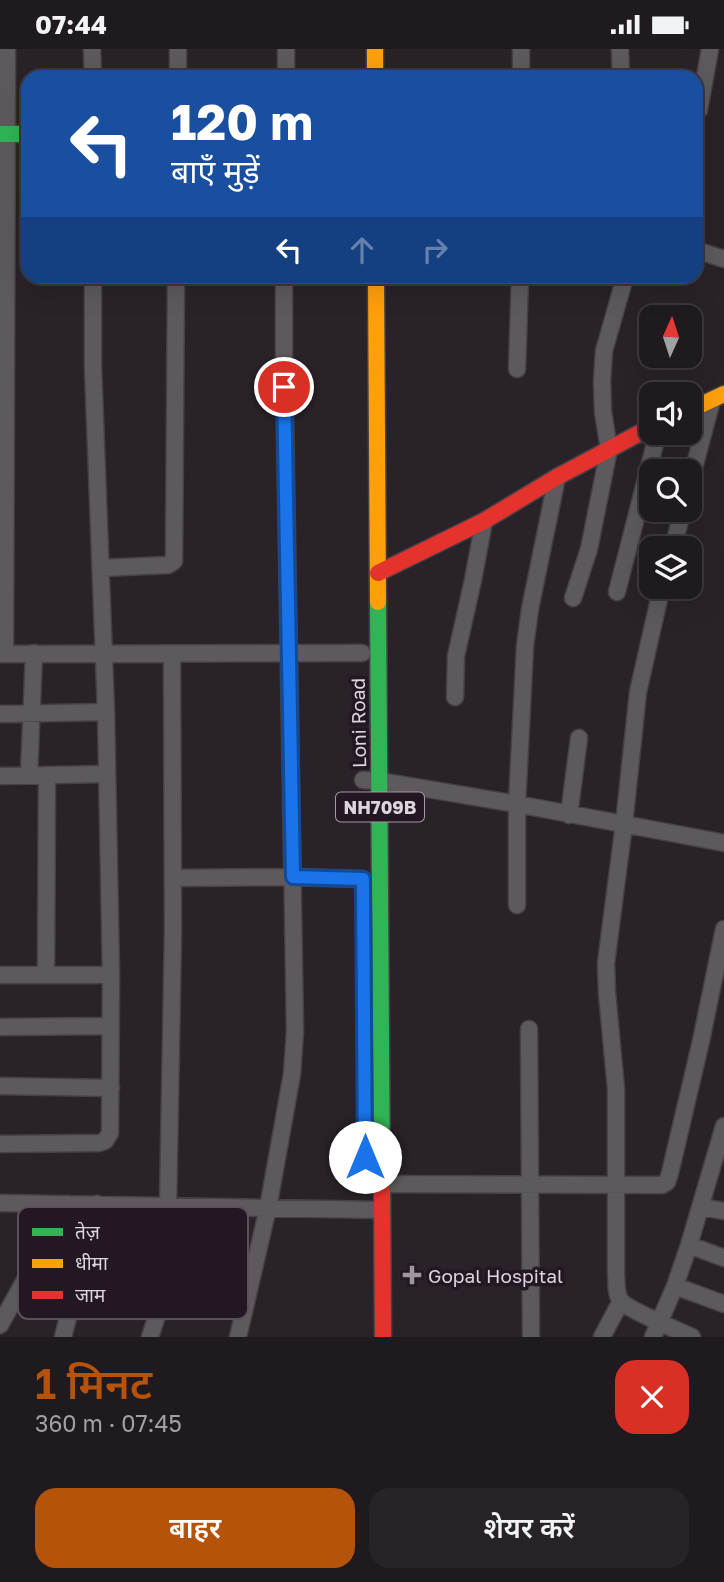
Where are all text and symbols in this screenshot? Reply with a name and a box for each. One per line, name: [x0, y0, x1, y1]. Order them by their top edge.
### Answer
text: 07:44: [35, 9, 107, 40]
text: 120 m: [171, 92, 313, 151]
icon: left: [56, 98, 147, 189]
text: बाएँ मुड़ें: [171, 152, 260, 190]
icon: left: [270, 231, 308, 269]
icon: ahead: [343, 231, 381, 269]
icon: right: [416, 231, 454, 269]
north arrow: [639, 305, 702, 367]
map controls: [639, 305, 702, 599]
pin: [254, 357, 314, 417]
icon: arrive: [265, 368, 303, 406]
button: sound: [639, 382, 702, 445]
button: search: [639, 459, 702, 522]
button: layers: [639, 536, 702, 599]
street label: Loni Road: [346, 678, 370, 768]
road number: NH709B: [336, 793, 424, 821]
position arrow: [328, 1120, 402, 1194]
legend: [18, 1207, 248, 1319]
text: तेज़: [75, 1220, 101, 1243]
text: धीमा: [75, 1251, 109, 1274]
place label: Gopal Hospital: [428, 1264, 563, 1287]
marker: Gopal Hospital: [402, 1265, 422, 1285]
text: जाम: [75, 1283, 106, 1306]
text: 1 मिनट: [35, 1358, 152, 1408]
button: close: [615, 1360, 689, 1434]
text: 360 m · 07:45: [35, 1409, 182, 1437]
button: बाहर: [35, 1488, 355, 1568]
button: शेयर करें: [369, 1488, 689, 1568]

